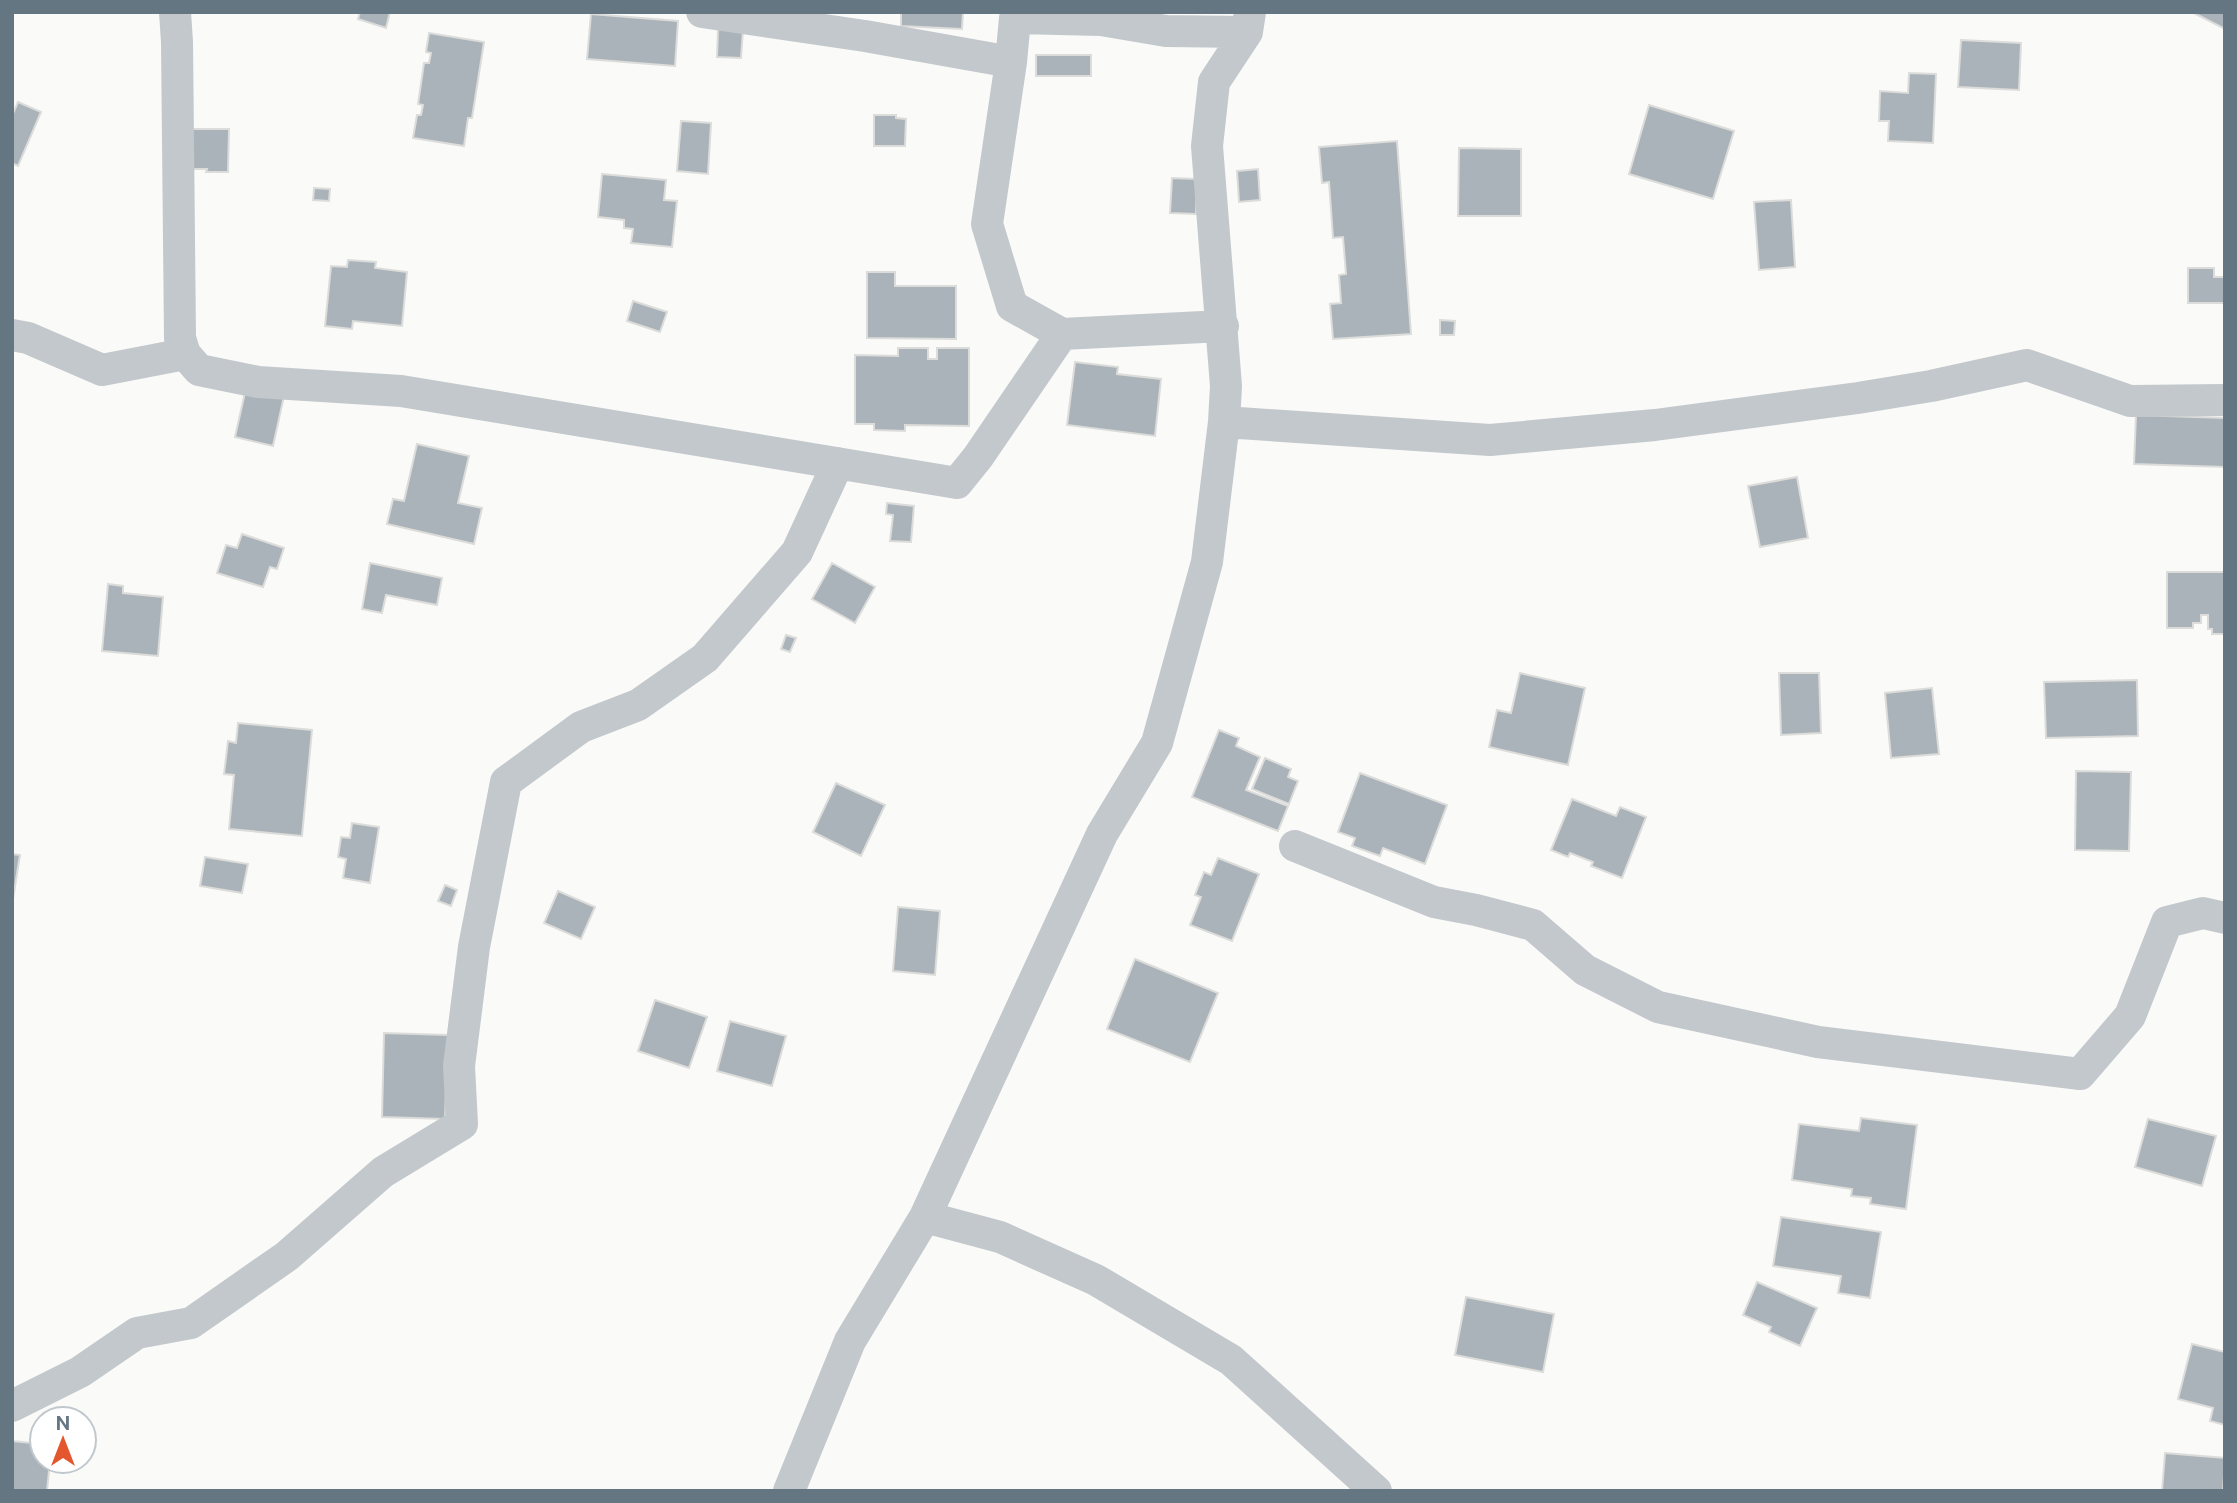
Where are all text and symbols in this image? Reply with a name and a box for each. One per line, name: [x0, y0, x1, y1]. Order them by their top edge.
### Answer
north arrow: [28, 1405, 98, 1475]
text: N: [56, 1412, 70, 1434]

